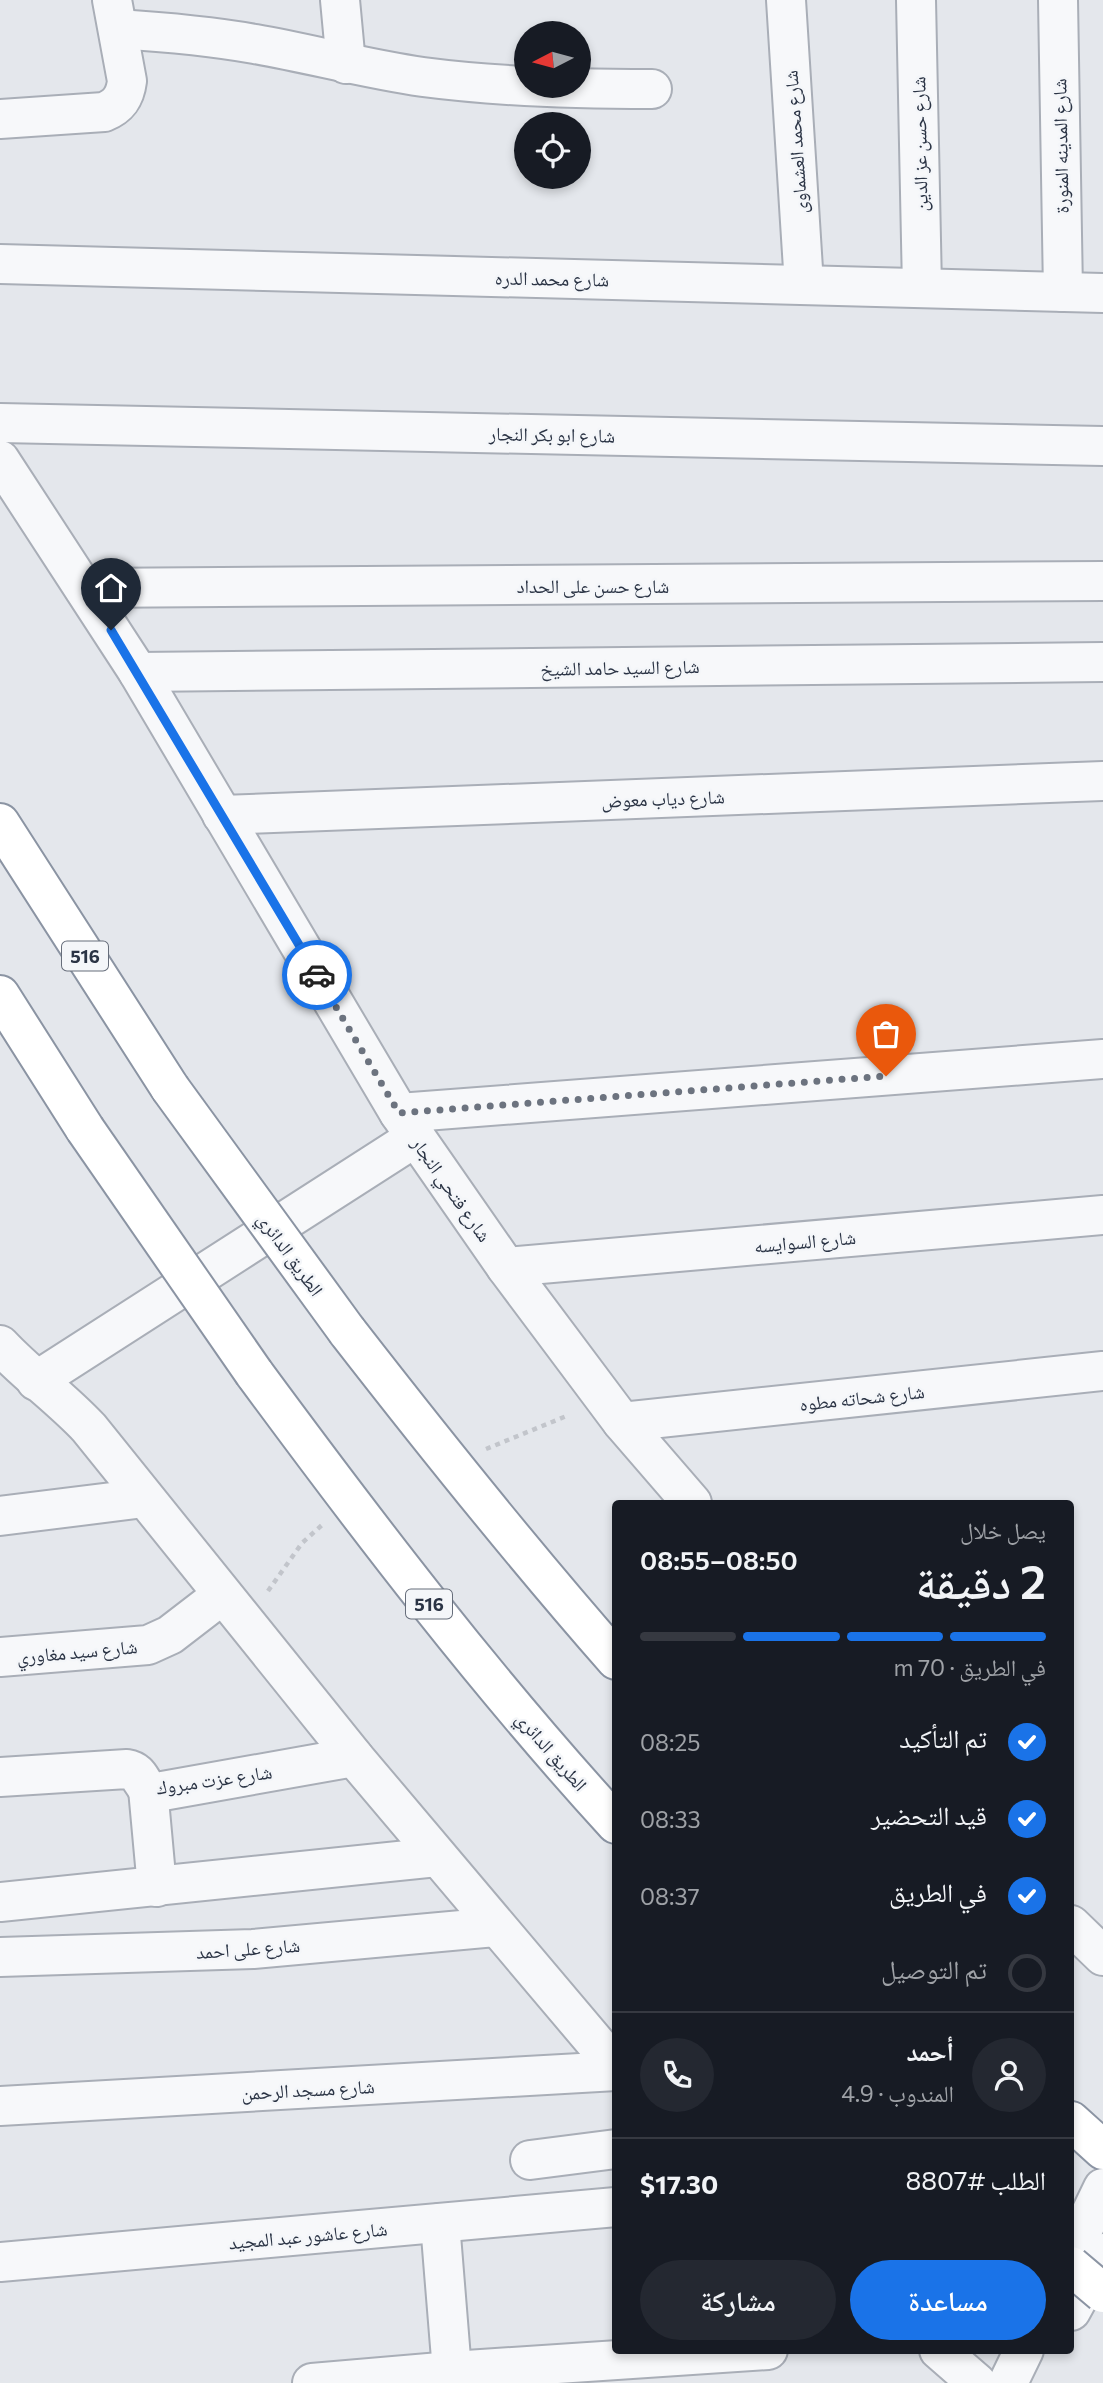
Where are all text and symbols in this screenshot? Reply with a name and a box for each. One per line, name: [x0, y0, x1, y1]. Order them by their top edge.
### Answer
north arrow: [514, 21, 592, 98]
map controls: [514, 21, 591, 189]
street label: شارع محمد العشماوى: [779, 69, 812, 215]
street label: شارع حسن عز الدين: [906, 76, 933, 212]
street label: شارع المدينه المنورة: [1047, 78, 1074, 214]
button: locate: [514, 112, 591, 189]
street label: شارع محمد الدره: [495, 266, 609, 291]
street label: شارع ابو بكر النجار: [488, 421, 615, 448]
pin: [81, 558, 141, 630]
icon: home: [92, 569, 130, 607]
street label: شارع حسن على الحداد: [517, 574, 669, 598]
street label: شارع السيد حامد الشيخ: [540, 654, 700, 682]
street label: شارع دياب معوض: [601, 784, 725, 813]
courier: [282, 940, 352, 1010]
road number: 516: [62, 942, 108, 971]
icon: car: [298, 956, 336, 994]
pin: [856, 1004, 916, 1076]
icon: bag: [867, 1015, 905, 1053]
street label: شارع فتحي النجار: [403, 1131, 497, 1249]
street label: الطريق الدائري: [249, 1208, 329, 1303]
street label: شارع السوايسه: [753, 1225, 857, 1258]
street label: شارع شحاته مطوه: [798, 1379, 926, 1416]
text: يصل خلال: [960, 1516, 1046, 1544]
text: 08:50–08:55: [640, 1544, 798, 1575]
text: 2 دقيقة: [916, 1552, 1046, 1608]
road number: 516: [406, 1590, 452, 1618]
street label: شارع سيد مغاوري: [16, 1634, 139, 1673]
text: في الطريق · 70 m: [894, 1653, 1046, 1681]
street label: الطريق الدائري: [508, 1707, 593, 1798]
text: تم التأكيد: [899, 1722, 987, 1753]
icon: check: [1008, 1723, 1046, 1761]
text: 08:25: [640, 1728, 700, 1756]
street label: شارع عزت مبروك: [155, 1759, 274, 1800]
text: قيد التحضير: [871, 1799, 987, 1830]
icon: check: [1008, 1800, 1046, 1838]
text: 08:33: [640, 1805, 701, 1833]
text: في الطريق: [889, 1876, 987, 1907]
icon: check: [1008, 1877, 1046, 1915]
text: 08:37: [640, 1882, 700, 1910]
street label: شارع على احمد: [195, 1933, 301, 1964]
text: تم التوصيل: [881, 1953, 987, 1984]
text: أحمد: [906, 2035, 954, 2066]
button: phone: [640, 2038, 714, 2112]
button: person: [972, 2038, 1046, 2112]
street label: شارع مسجد الرحمن: [241, 2074, 375, 2105]
text: المندوب · 4.9: [841, 2079, 954, 2107]
text: الطلب #8807: [905, 2164, 1046, 2195]
text: $17.30: [640, 2168, 718, 2199]
street label: شارع عاشور عبد المجيد: [228, 2217, 388, 2254]
button: مشاركة: [640, 2260, 836, 2340]
button: مساعدة: [850, 2260, 1046, 2340]

